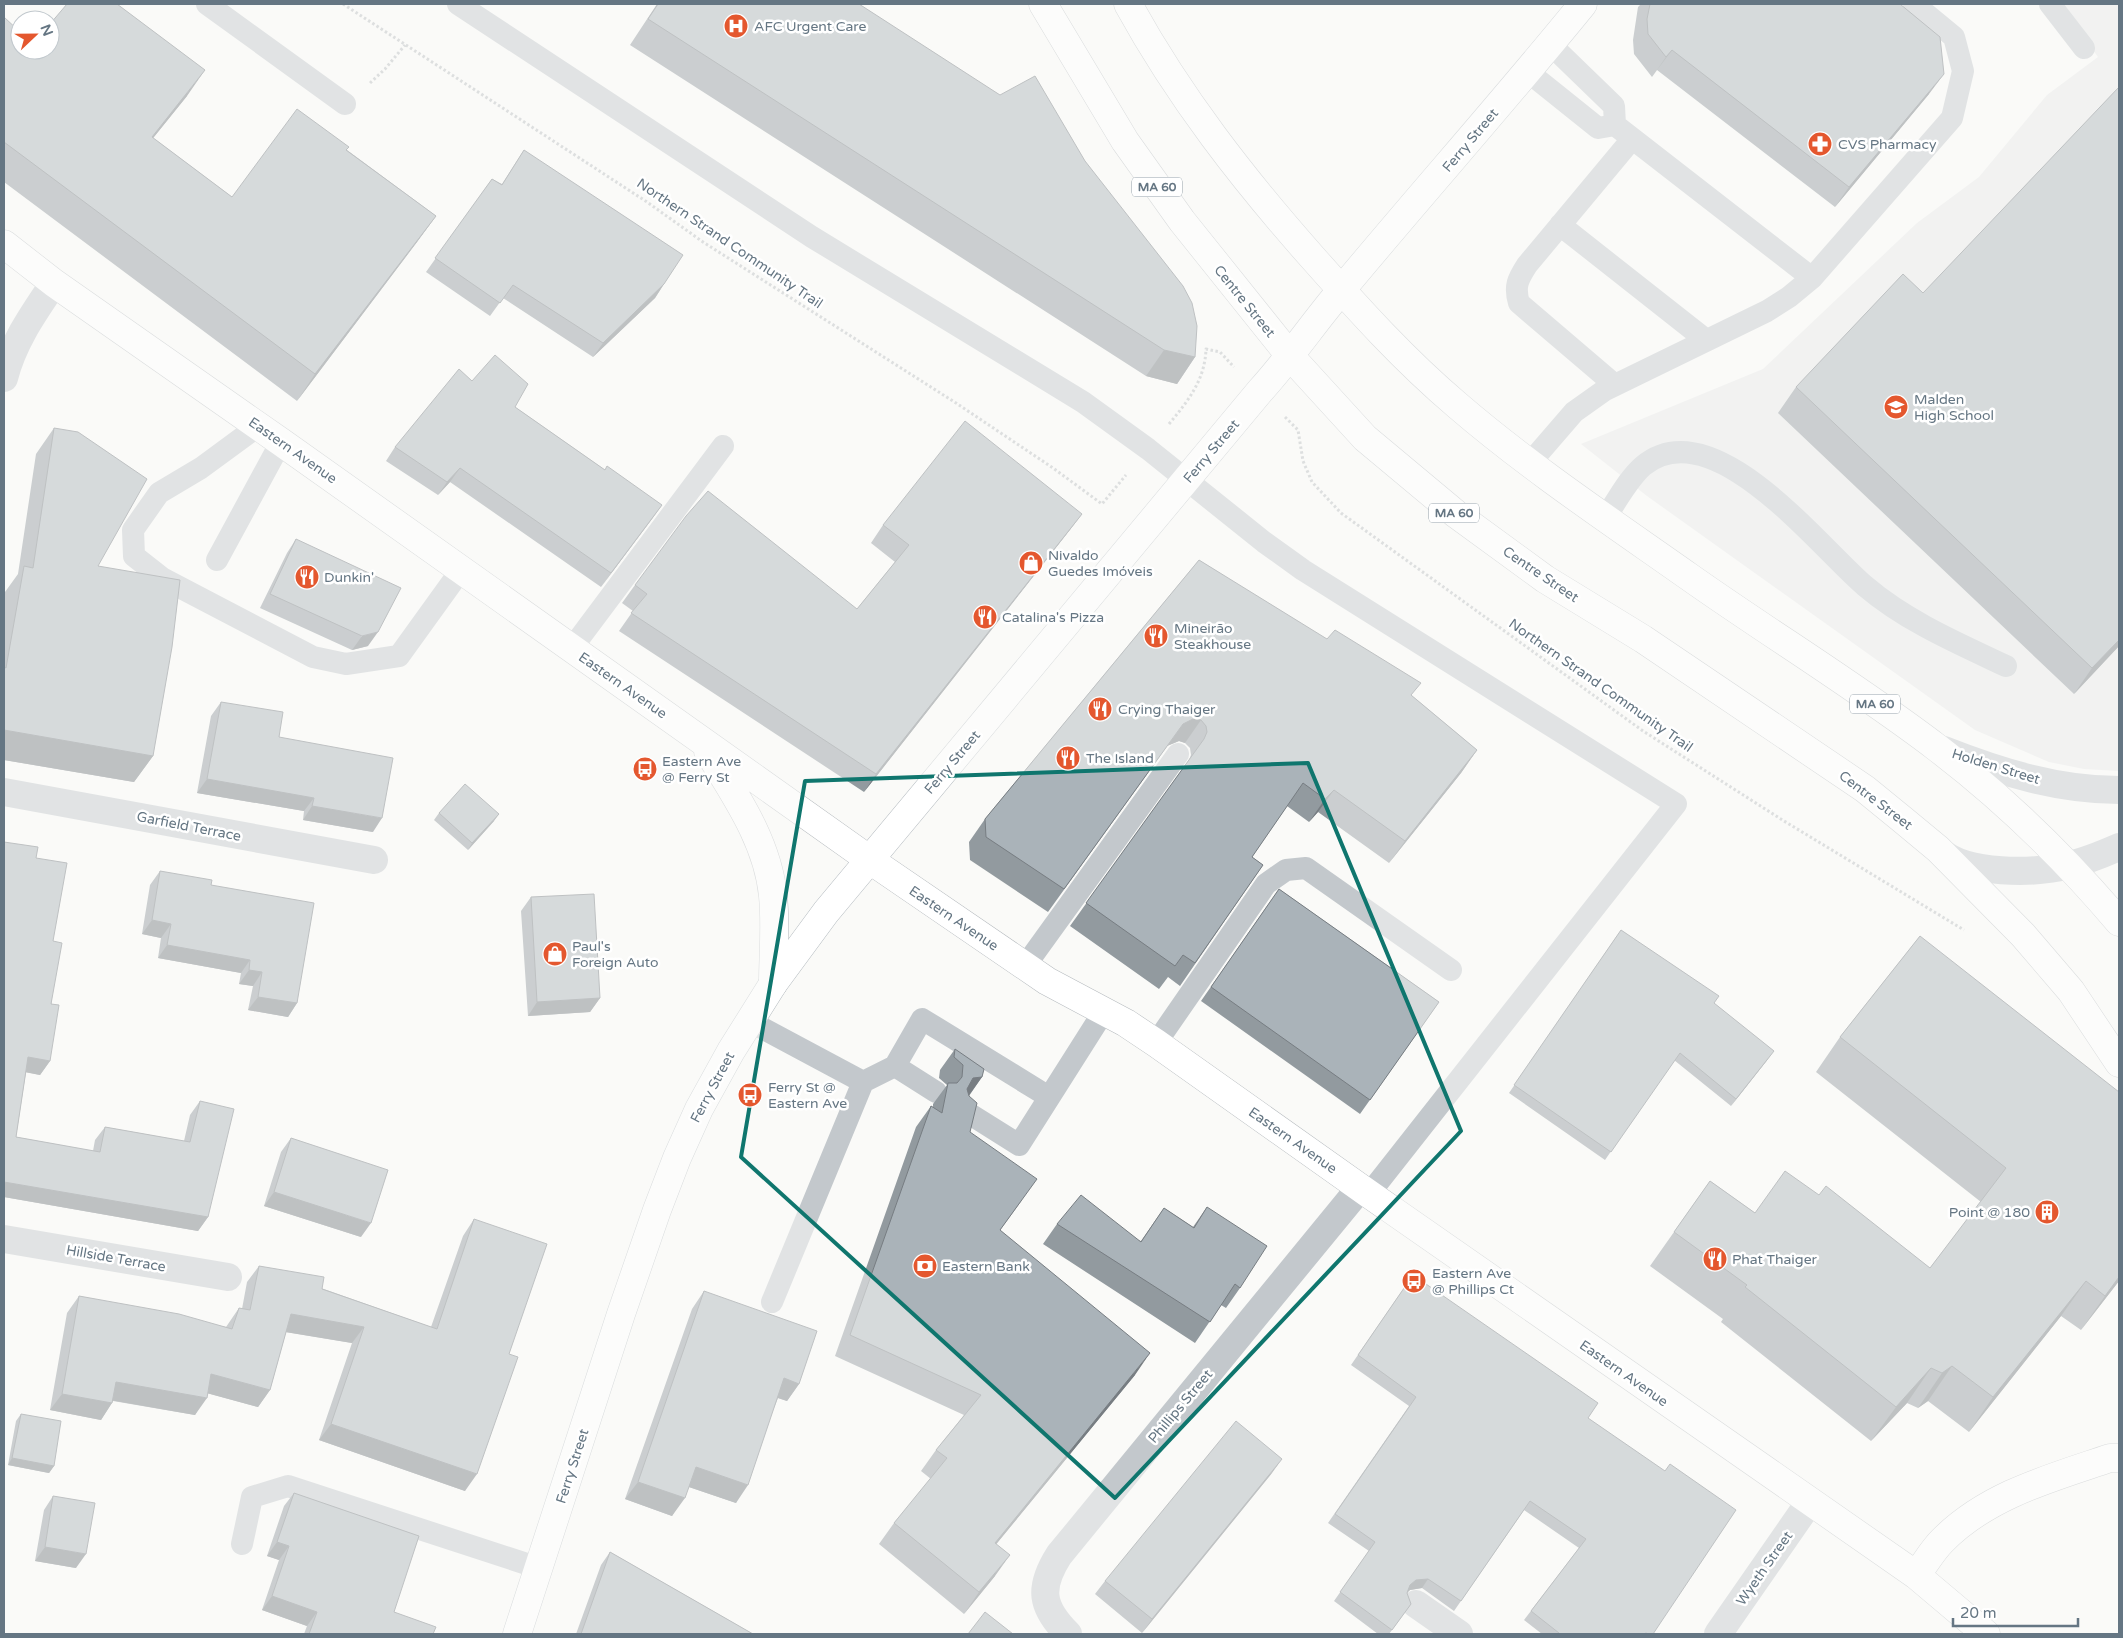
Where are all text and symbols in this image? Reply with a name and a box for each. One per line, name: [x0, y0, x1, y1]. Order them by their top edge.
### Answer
north arrow: [10, 10, 60, 60]
hospital icon: AFC Urgent Care: [723, 13, 749, 39]
place label: AFC Urgent Care: [754, 18, 866, 35]
text: N: [37, 22, 57, 39]
street label: Ferry Street: [1439, 105, 1502, 176]
pharmacy icon: CVS Pharmacy: [1807, 131, 1833, 157]
place label: CVS Pharmacy: [1838, 136, 1937, 153]
street label: Northern Strand Community Trail: [633, 175, 826, 312]
road number: MA 60: [1132, 178, 1182, 196]
street label: Centre Street: [1210, 262, 1279, 341]
place label: Malden High School: [1914, 391, 1994, 424]
school or university icon: Malden High School: [1883, 394, 1909, 420]
street label: Eastern Avenue: [245, 414, 340, 487]
street label: Ferry Street: [1180, 416, 1243, 487]
road number: MA 60: [1429, 503, 1479, 522]
street label: Centre Street: [1500, 543, 1582, 606]
place label: Nivaldo Guedes Imóveis: [1048, 547, 1153, 580]
shop icon: Nivaldo Guedes Imóveis: [1018, 550, 1044, 576]
restaurant icon: Dunkin': [294, 564, 320, 590]
place label: Dunkin': [324, 569, 374, 586]
restaurant icon: Catalina's Pizza: [972, 604, 998, 630]
place label: Catalina's Pizza: [1002, 609, 1104, 626]
street label: Northern Strand Community Trail: [1505, 615, 1696, 756]
place label: Mineirão Steakhouse: [1174, 620, 1251, 653]
restaurant icon: Mineirão Steakhouse: [1143, 623, 1169, 649]
street label: Eastern Avenue: [575, 649, 670, 722]
road number: MA 60: [1850, 694, 1900, 714]
restaurant icon: Crying Thaiger: [1087, 696, 1113, 722]
place label: Crying Thaiger: [1118, 701, 1216, 718]
street label: Ferry Street: [921, 727, 984, 798]
restaurant icon: The Island: [1055, 745, 1081, 771]
street label: Holden Street: [1950, 745, 2043, 788]
place label: The Island: [1086, 750, 1154, 767]
place label: Eastern Ave @ Ferry St: [662, 753, 741, 786]
bus stop icon: Eastern Ave @ Ferry St: [632, 756, 658, 782]
street label: Centre Street: [1835, 767, 1916, 834]
street label: Garfield Terrace: [135, 808, 243, 845]
street label: Eastern Avenue: [906, 882, 1002, 955]
place label: Paul's Foreign Auto: [572, 938, 659, 971]
shop icon: Paul's Foreign Auto: [542, 941, 568, 967]
street label: Ferry Street: [687, 1048, 739, 1126]
place label: Ferry St @ Eastern Ave: [768, 1079, 847, 1112]
bus stop icon: Ferry St @ Eastern Ave: [737, 1082, 763, 1108]
street label: Eastern Avenue: [1245, 1104, 1340, 1177]
building icon: Point @ 180: [2034, 1199, 2060, 1225]
place label: Point @ 180: [1949, 1204, 2030, 1221]
street label: Hillside Terrace: [65, 1241, 167, 1276]
restaurant icon: Phat Thaiger: [1702, 1246, 1728, 1272]
place label: Phat Thaiger: [1732, 1251, 1818, 1268]
bank icon: Eastern Bank: [912, 1253, 938, 1279]
place label: Eastern Bank: [942, 1258, 1030, 1275]
place label: Eastern Ave @ Phillips Ct: [1432, 1265, 1515, 1298]
bus stop icon: Eastern Ave @ Phillips Ct: [1401, 1268, 1427, 1294]
street label: Eastern Avenue: [1576, 1337, 1671, 1410]
street label: Phillips Street: [1145, 1366, 1217, 1447]
street label: Ferry Street: [552, 1426, 593, 1506]
street label: Wyeth Street: [1733, 1527, 1797, 1609]
scale bar: [1953, 1596, 2078, 1628]
text: 20 m: [1960, 1604, 1997, 1622]

